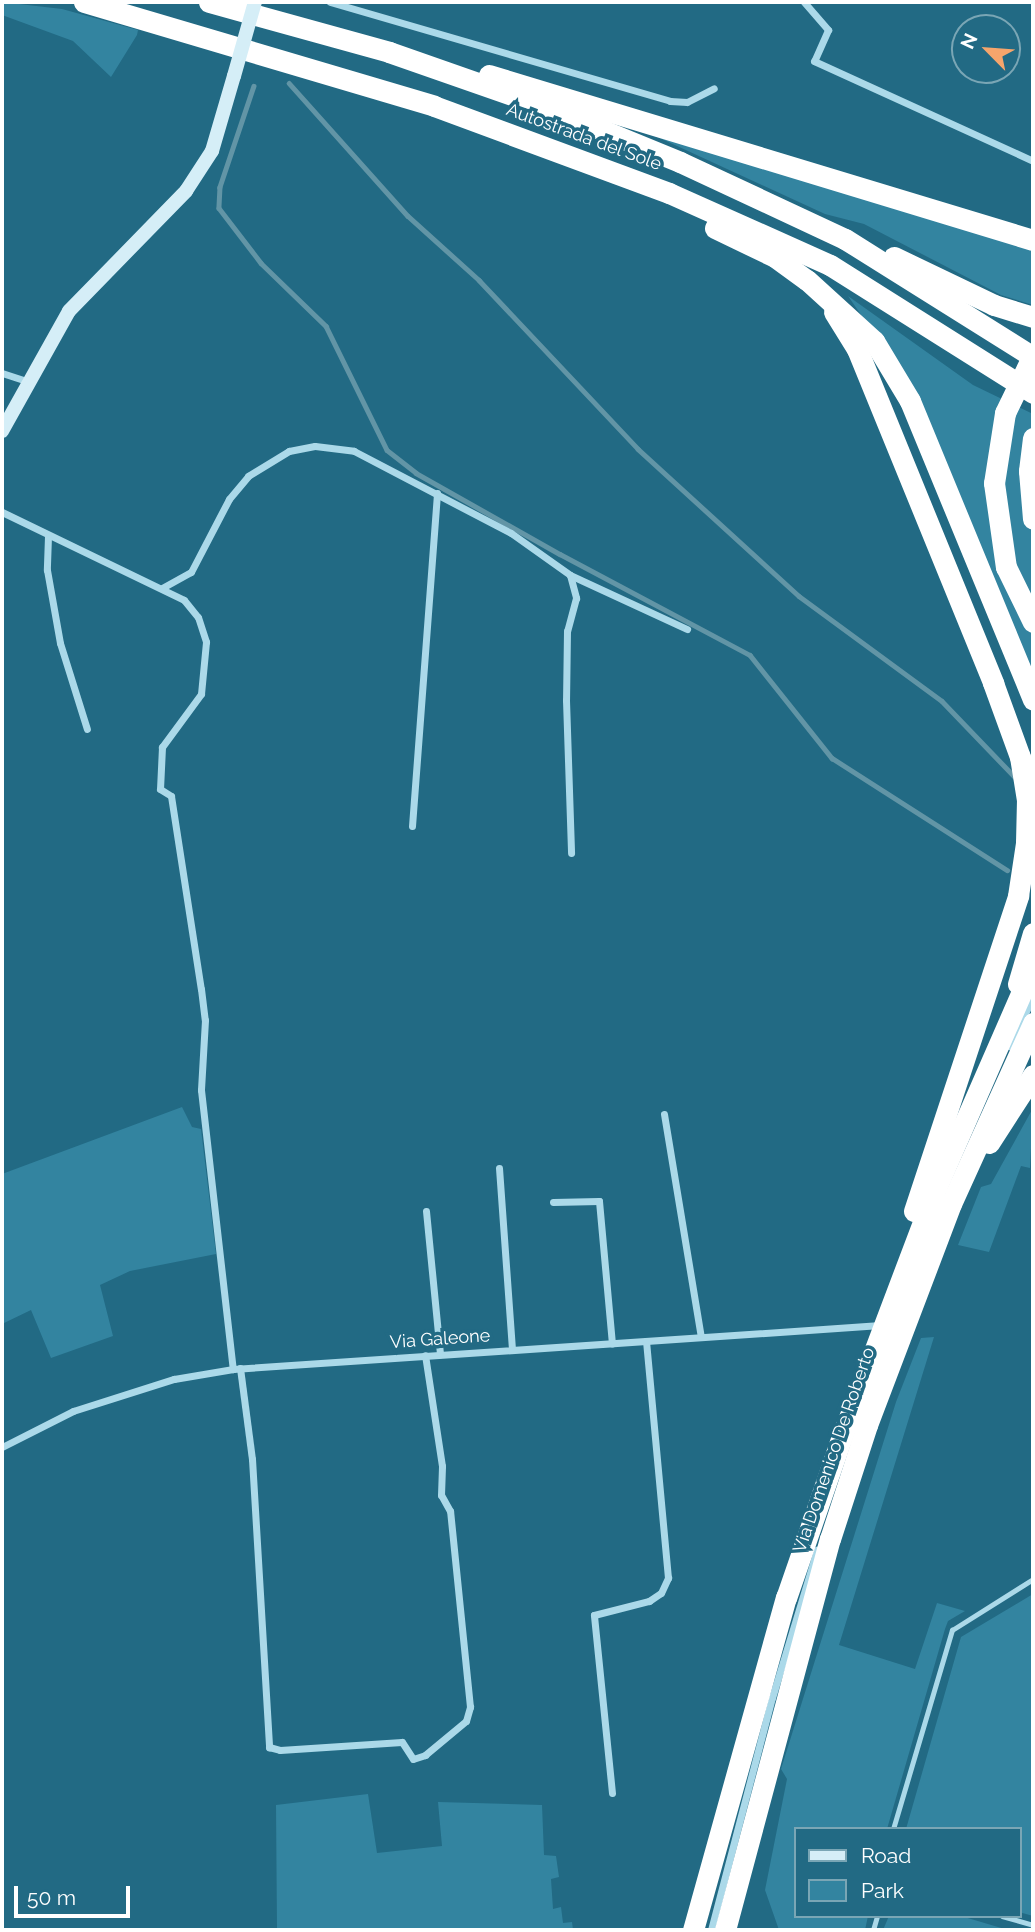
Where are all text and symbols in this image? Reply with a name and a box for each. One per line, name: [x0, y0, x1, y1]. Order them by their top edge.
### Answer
north arrow: [951, 14, 1021, 84]
text: N: [956, 30, 982, 52]
street label: Autostrada del Sole: [503, 99, 665, 175]
street label: Via Galeone: [389, 1325, 491, 1353]
street label: Via Domenico De Roberto: [789, 1345, 879, 1555]
legend: [794, 1827, 1021, 1918]
text: Road: [861, 1843, 911, 1868]
scale bar: [18, 1872, 133, 1916]
text: Park: [861, 1878, 904, 1903]
text: 50 m: [27, 1885, 76, 1910]

